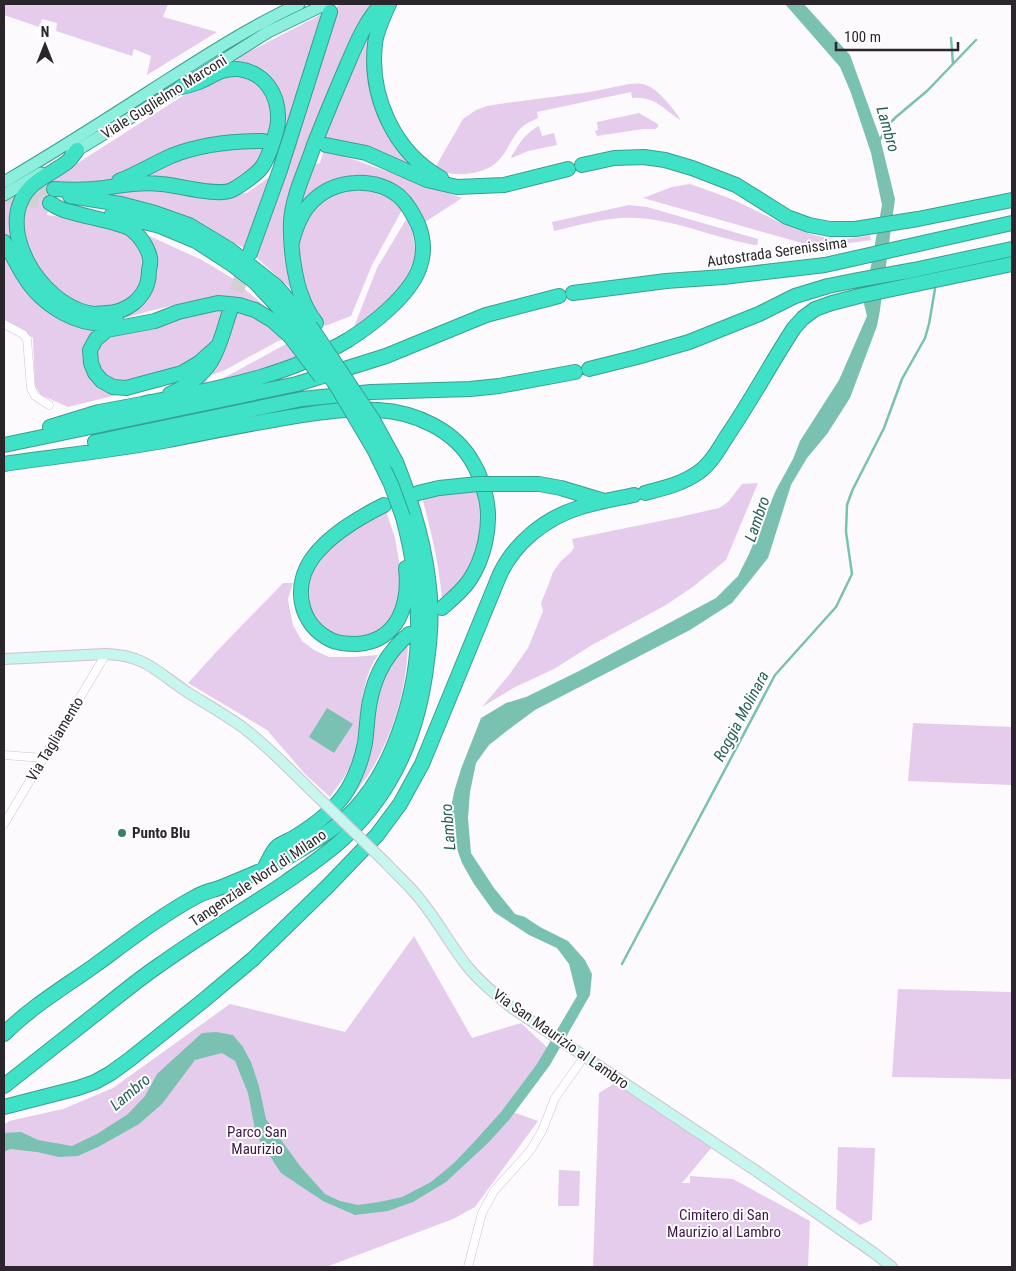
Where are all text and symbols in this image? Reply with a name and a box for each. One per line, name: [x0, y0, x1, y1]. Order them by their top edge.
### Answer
north arrow: [20, 20, 70, 70]
scale bar: [836, 20, 958, 52]
text: N: [41, 24, 49, 40]
text: 100 m: [844, 28, 881, 46]
street label: Viale Guglielmo Marconi: [98, 51, 230, 143]
water label: Lambro: [872, 104, 904, 154]
street label: Autostrada Serenissima: [706, 233, 848, 271]
water label: Lambro: [740, 494, 774, 544]
water label: Roggia Molinara: [709, 668, 773, 764]
street label: Via Tagliamento: [23, 694, 87, 784]
water label: Lambro: [436, 803, 459, 851]
place label: Punto Blu: [132, 824, 190, 842]
street label: Tangenziale Nord di Milano: [186, 826, 330, 930]
marker: Punto Blu: [116, 827, 128, 839]
street label: Via San Maurizio al Lambro: [489, 985, 633, 1093]
water label: Lambro: [106, 1070, 154, 1114]
park label: Parco San Maurizio: [227, 1123, 287, 1158]
park label: Cimitero di San Maurizio al Lambro: [667, 1206, 781, 1241]

